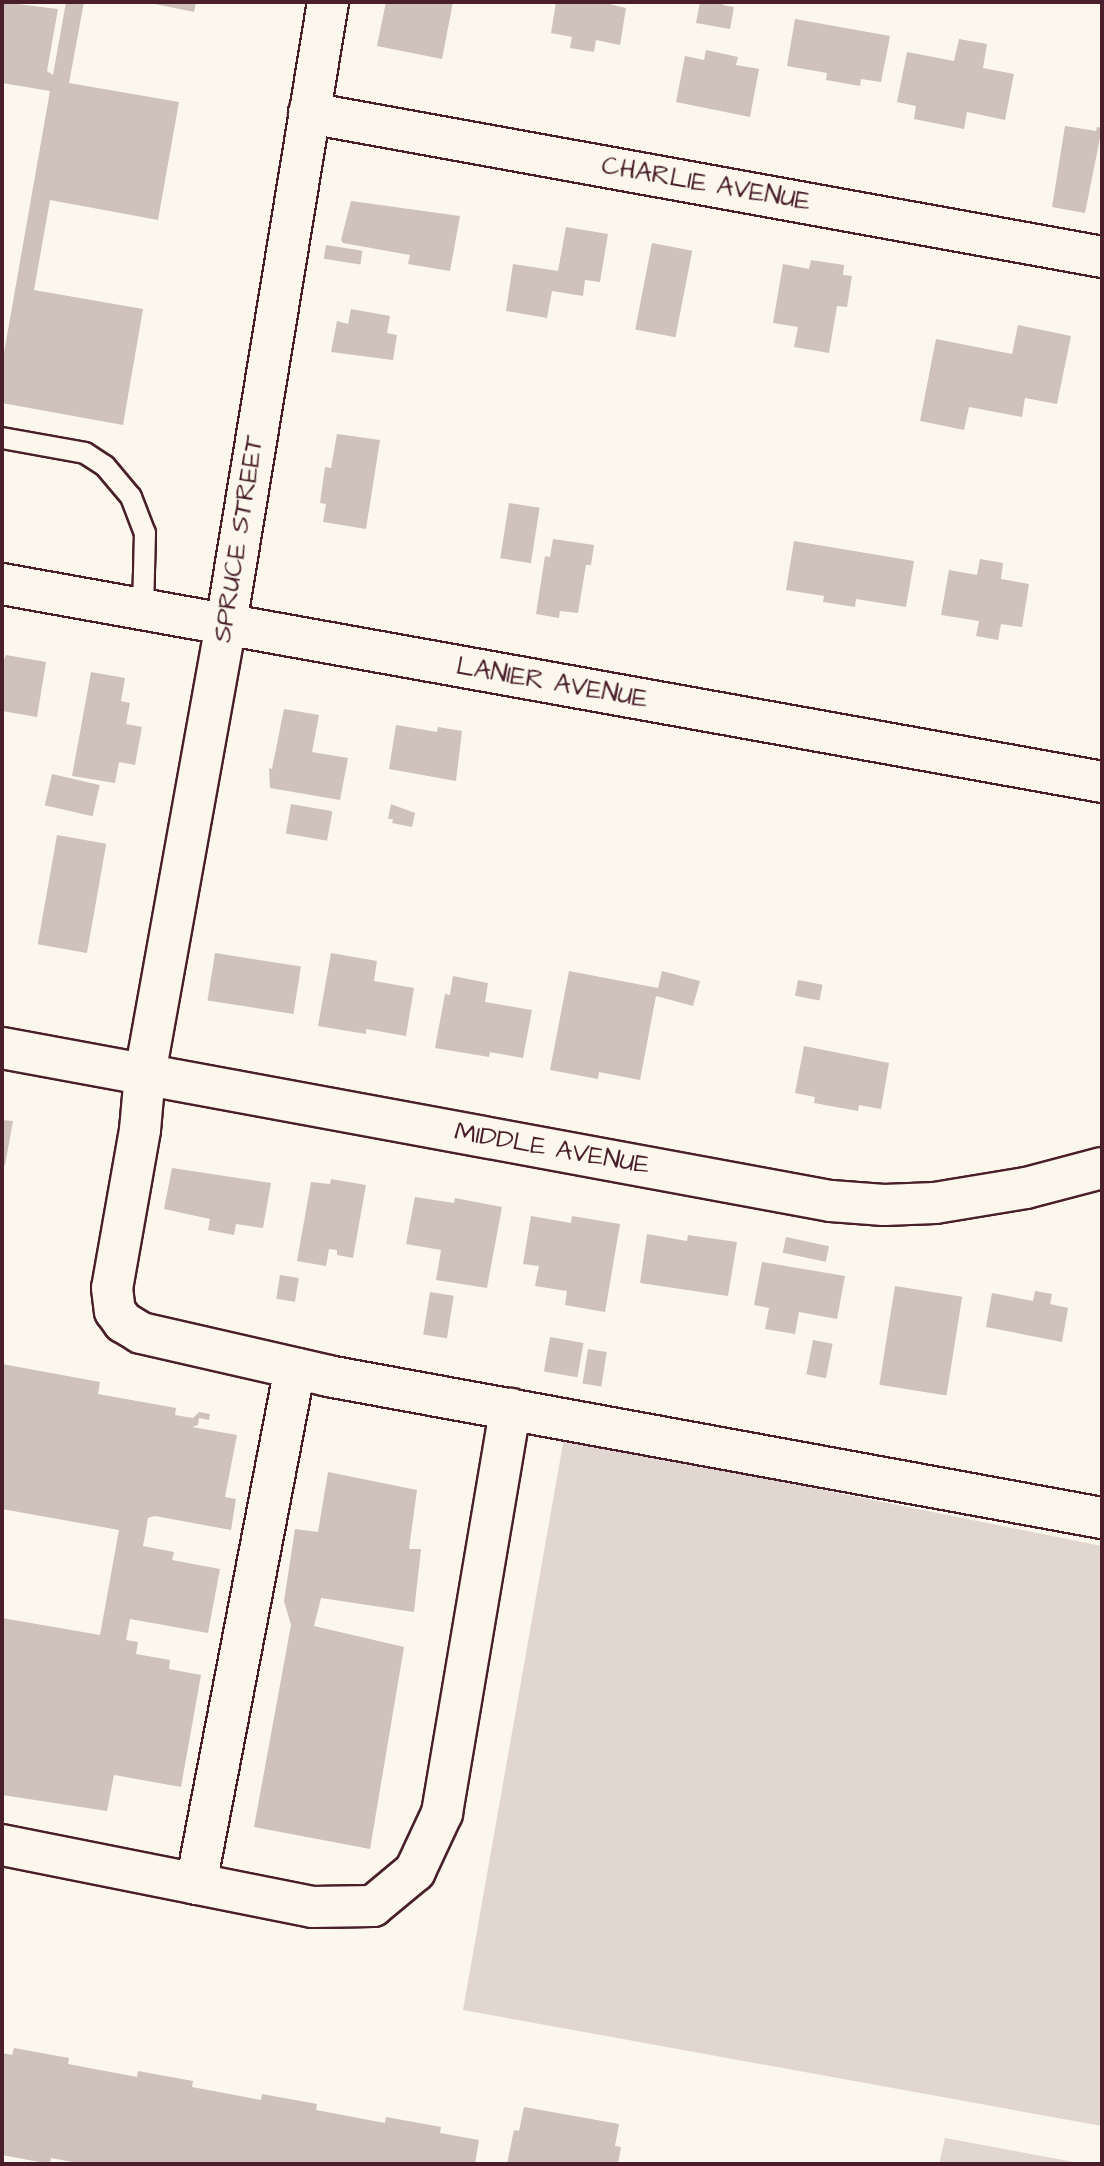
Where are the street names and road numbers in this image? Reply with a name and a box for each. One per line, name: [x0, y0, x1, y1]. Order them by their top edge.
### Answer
street label: CHARLIE AVENUE: [599, 150, 813, 218]
street label: SPRUCE STREET: [207, 433, 271, 645]
street label: LANIER AVENUE: [454, 651, 650, 715]
street label: MIDDLE AVENUE: [452, 1116, 652, 1182]

